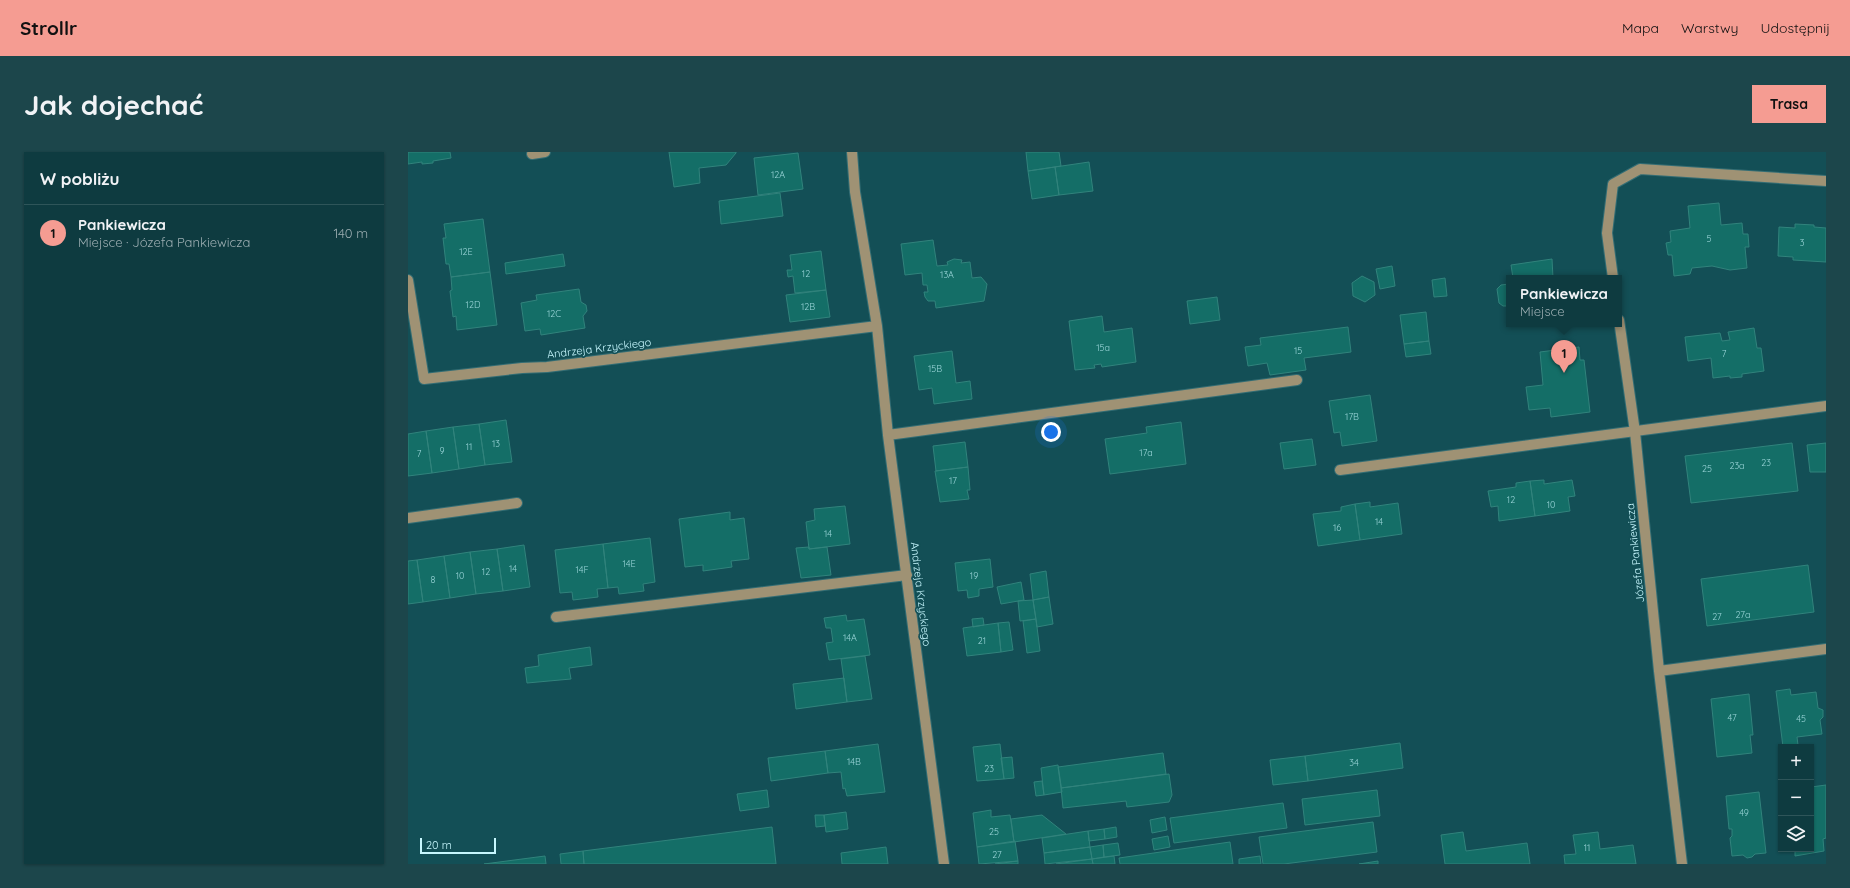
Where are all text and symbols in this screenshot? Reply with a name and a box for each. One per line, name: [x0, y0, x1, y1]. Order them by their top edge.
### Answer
text: Strollr: [20, 16, 77, 40]
text: Mapa: [1622, 19, 1659, 37]
text: Warstwy: [1681, 19, 1739, 37]
text: Udostępnij: [1761, 19, 1830, 37]
button: Trasa: [1752, 85, 1826, 123]
text: Jak dojechać: [24, 87, 203, 122]
text: W pobliżu: [40, 168, 120, 189]
house number: 12A: [771, 169, 785, 180]
text: Pankiewicza: [78, 215, 166, 234]
text: 1: [50, 225, 56, 241]
text: 140 m: [333, 225, 368, 241]
house number: 5: [1707, 233, 1712, 244]
text: Miejsce · Józefa Pankiewicza: [78, 234, 250, 250]
house number: 3: [1800, 237, 1805, 248]
house number: 12E: [459, 246, 473, 257]
house number: 12: [802, 268, 810, 279]
house number: 13A: [940, 269, 954, 280]
popup: [1506, 275, 1622, 327]
text: Pankiewicza: [1520, 284, 1608, 303]
house number: 12D: [466, 299, 481, 310]
house number: 12B: [801, 301, 815, 312]
text: Miejsce: [1520, 303, 1565, 319]
house number: 12C: [547, 308, 561, 319]
street label: Andrzeja Krzyckiego: [546, 335, 652, 361]
pin: 1: [1551, 340, 1577, 373]
house number: 15a: [1096, 342, 1110, 353]
house number: 15: [1294, 345, 1302, 356]
house number: 7: [1722, 348, 1727, 359]
house number: 15B: [928, 363, 942, 374]
house number: 17B: [1345, 411, 1359, 422]
your location: [1041, 422, 1061, 442]
house number: 13: [492, 438, 500, 449]
house number: 11: [466, 441, 472, 452]
house number: 9: [439, 445, 445, 456]
house number: 17a: [1139, 447, 1153, 458]
house number: 7: [417, 448, 422, 459]
house number: 23: [1761, 457, 1771, 468]
house number: 23a: [1729, 460, 1745, 471]
house number: 25: [1702, 463, 1712, 474]
house number: 17: [949, 475, 957, 486]
house number: 12: [1507, 494, 1515, 505]
house number: 10: [1547, 499, 1555, 510]
street label: Józefa Pankiewicza: [1623, 503, 1647, 603]
house number: 14: [1375, 516, 1383, 527]
house number: 16: [1333, 522, 1341, 533]
house number: 14: [824, 528, 832, 539]
street label: Andrzeja Krzyckiego: [908, 541, 934, 647]
house number: 14E: [622, 558, 636, 569]
house number: 14: [509, 563, 517, 574]
house number: 14F: [575, 564, 589, 575]
house number: 12: [482, 566, 490, 577]
house number: 10: [456, 570, 464, 581]
house number: 19: [970, 570, 978, 581]
house number: 8: [431, 574, 436, 585]
house number: 27a: [1736, 609, 1750, 620]
house number: 27: [1712, 611, 1722, 622]
house number: 14A: [843, 632, 857, 643]
house number: 21: [978, 635, 986, 646]
house number: 47: [1727, 712, 1737, 723]
house number: 45: [1796, 713, 1806, 724]
map controls: [1778, 744, 1814, 852]
button: +: [1778, 744, 1814, 780]
house number: 14B: [847, 756, 861, 767]
house number: 34: [1349, 757, 1359, 768]
house number: 23: [984, 763, 994, 774]
button: −: [1778, 780, 1814, 816]
house number: 49: [1739, 807, 1749, 818]
button: layers: [1778, 816, 1814, 852]
house number: 25: [989, 826, 999, 837]
scale bar: [420, 836, 496, 855]
text: 20 m: [426, 838, 452, 852]
house number: 11: [1584, 842, 1590, 853]
house number: 27: [992, 849, 1002, 860]

